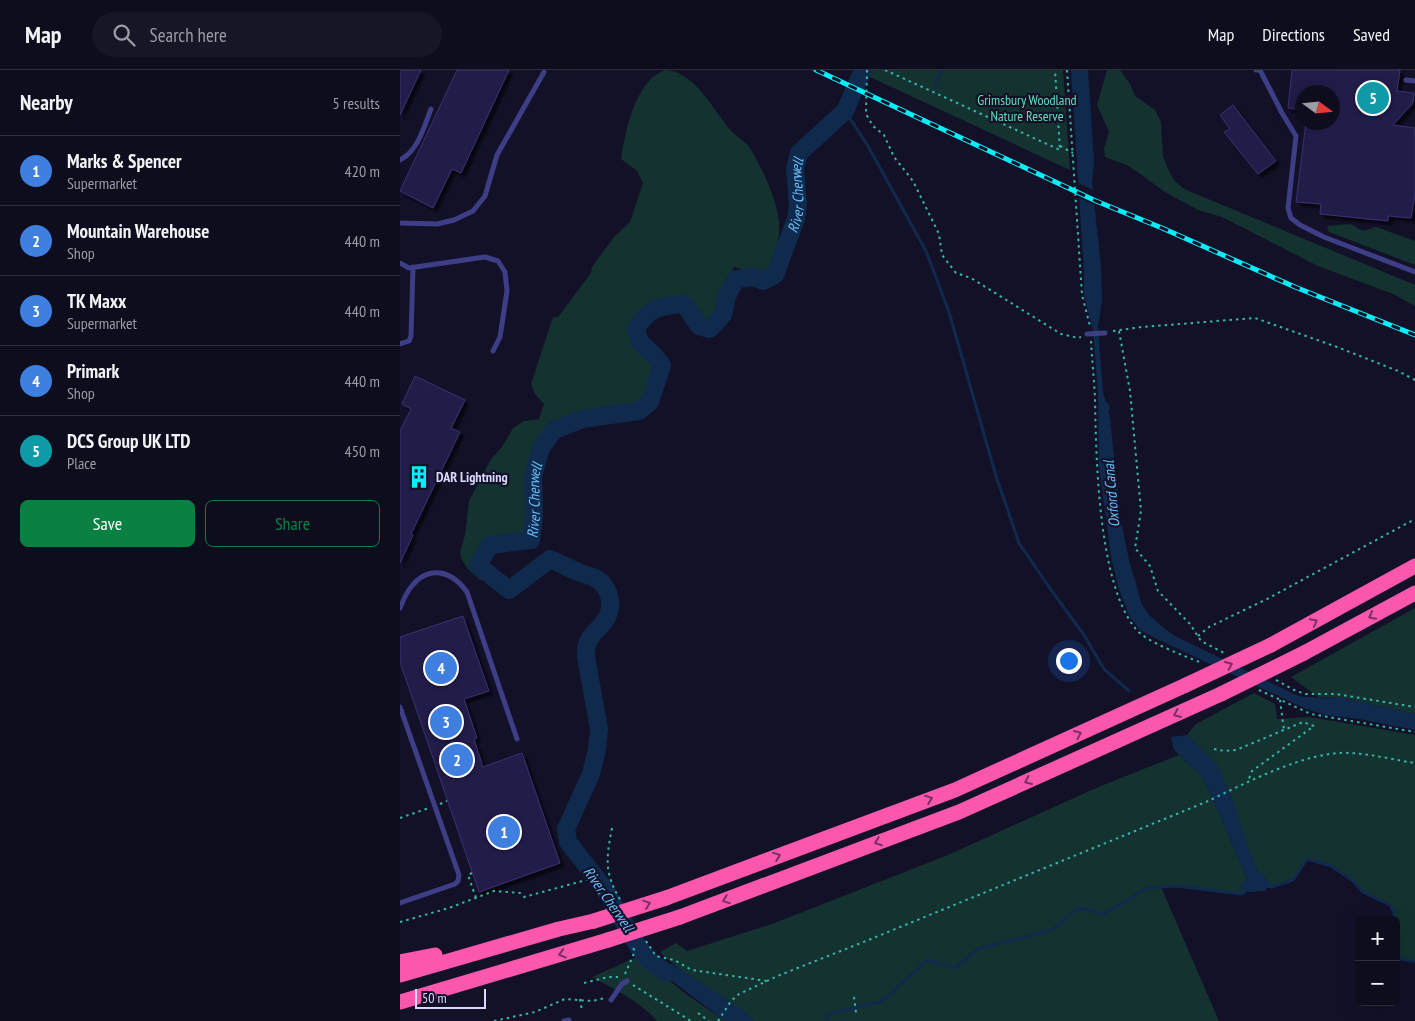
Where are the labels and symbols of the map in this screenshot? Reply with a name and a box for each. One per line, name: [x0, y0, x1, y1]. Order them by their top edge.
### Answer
pin: 5: [1357, 79, 1389, 117]
north arrow: [1295, 85, 1340, 130]
park label: Grimsbury Woodland Nature Reserve: [977, 91, 1077, 125]
water label: River Cherwell: [782, 154, 808, 235]
water label: Oxford Canal: [1098, 458, 1123, 528]
water label: River Cherwell: [522, 459, 546, 539]
building icon: DAR Lightning: [406, 464, 432, 490]
place label: DAR Lightning: [436, 468, 508, 486]
one-way arrow: [1368, 610, 1377, 620]
one-way arrow: [1309, 618, 1318, 628]
your location: [1056, 648, 1082, 674]
pin: 4: [425, 649, 457, 687]
one-way arrow: [1223, 661, 1232, 671]
pin: 3: [430, 703, 462, 741]
one-way arrow: [1173, 708, 1182, 719]
one-way arrow: [1073, 730, 1082, 740]
pin: 2: [441, 741, 473, 779]
one-way arrow: [1024, 774, 1033, 785]
one-way arrow: [925, 795, 933, 805]
pin: 1: [488, 813, 520, 851]
one-way arrow: [874, 836, 883, 846]
one-way arrow: [772, 852, 781, 862]
water label: River Cherwell: [580, 863, 639, 937]
one-way arrow: [722, 894, 731, 904]
one-way arrow: [642, 900, 650, 910]
one-way arrow: [558, 948, 566, 958]
scale bar: [415, 986, 486, 1009]

